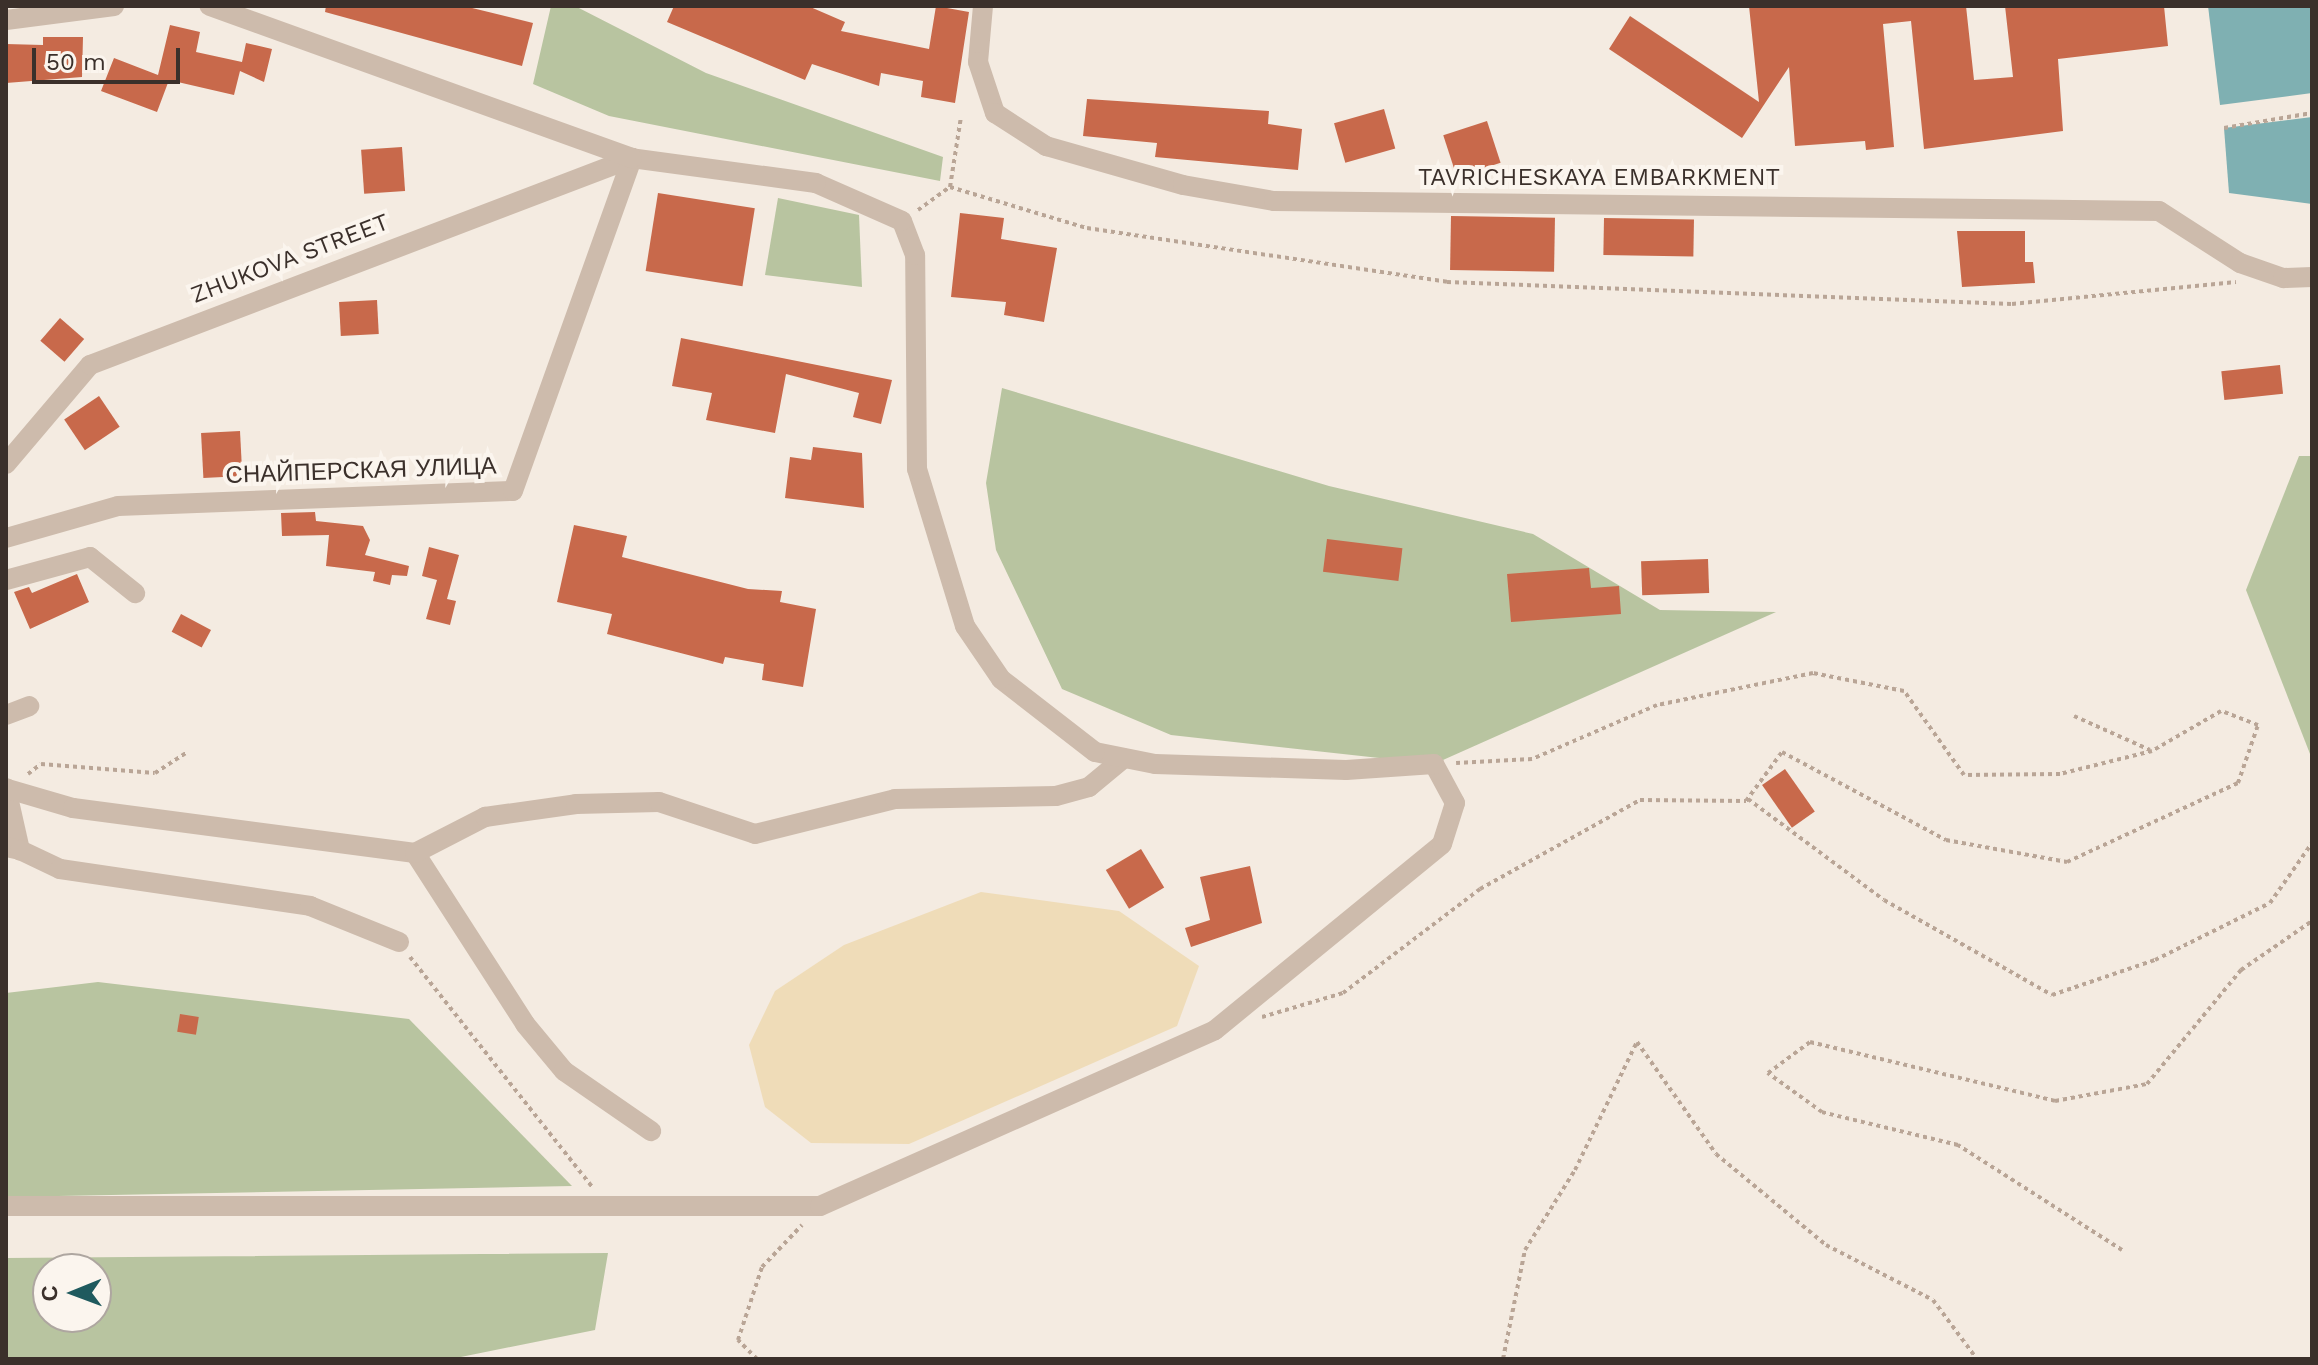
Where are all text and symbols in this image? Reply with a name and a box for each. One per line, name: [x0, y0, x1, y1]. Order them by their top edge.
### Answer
scale bar: [36, 32, 184, 82]
text: 50 m: [46, 48, 106, 76]
street label: TAVRICHESKAYA EMBARKMENT: [1417, 164, 1781, 192]
street label: ZHUKOVA STREET: [186, 208, 394, 310]
street label: СНАЙПЕРСКАЯ УЛИЦА: [225, 452, 497, 490]
north arrow: [32, 1253, 112, 1333]
text: С: [37, 1285, 62, 1302]

